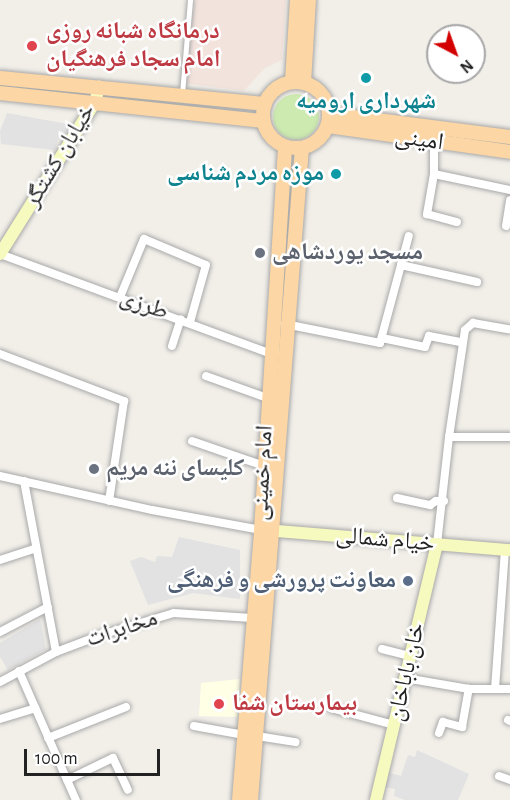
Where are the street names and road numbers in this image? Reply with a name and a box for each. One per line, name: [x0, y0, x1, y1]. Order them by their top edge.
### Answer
street label: خیابان کشتگر: [18, 99, 102, 213]
street label: امینی: [393, 122, 445, 158]
street label: طرزی: [116, 283, 172, 327]
street label: امام خمینی: [246, 424, 280, 522]
street label: خیام شمالی: [334, 521, 436, 559]
street label: مخابرات: [83, 604, 161, 654]
street label: خان باباخان: [382, 620, 432, 724]

